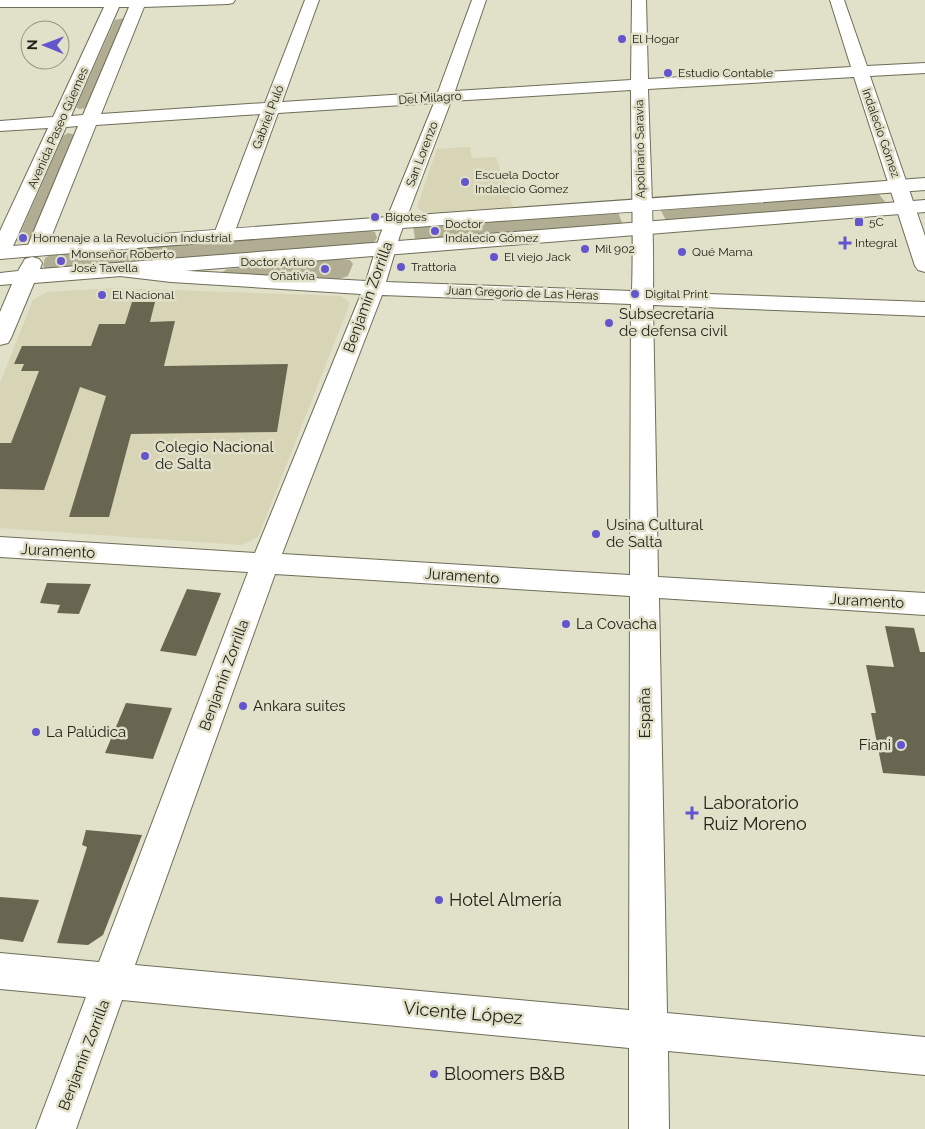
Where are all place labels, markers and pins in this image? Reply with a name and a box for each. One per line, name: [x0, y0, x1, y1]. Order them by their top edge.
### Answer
place label: El Hogar: [632, 32, 680, 46]
marker: El Hogar: [616, 33, 628, 45]
place label: Estudio Contable: [678, 66, 773, 80]
marker: Estudio Contable: [662, 67, 674, 79]
place label: Escuela Doctor Indalecio Gomez: [475, 168, 568, 196]
marker: Escuela Doctor Indalecio Gomez: [459, 176, 471, 188]
place label: Bigotes: [385, 210, 427, 224]
marker: Bigotes: [369, 211, 381, 223]
place label: 5C: [869, 215, 884, 229]
marker: 5C: [853, 216, 865, 228]
place label: Doctor Indalecio Gómez: [445, 217, 538, 245]
marker: Doctor Indalecio Gómez: [429, 225, 441, 237]
place label: Homenaje a la Revolucion Industrial: [33, 231, 232, 245]
marker: Homenaje a la Revolucion Industrial: [17, 232, 29, 244]
place label: Integral: [855, 236, 898, 250]
marker: Integral: [839, 237, 851, 249]
place label: Mil 902: [595, 242, 635, 256]
marker: Mil 902: [579, 243, 591, 255]
place label: Qué Mama: [692, 245, 753, 259]
marker: Qué Mama: [676, 246, 688, 258]
place label: Monseñor Roberto José Tavella: [71, 247, 174, 275]
place label: El viejo Jack: [504, 250, 571, 264]
marker: El viejo Jack: [488, 251, 500, 263]
marker: Monseñor Roberto José Tavella: [55, 255, 67, 267]
place label: Doctor Arturo Oñativia: [240, 255, 315, 283]
place label: Trattoria: [411, 260, 456, 274]
marker: Trattoria: [395, 261, 407, 273]
marker: Doctor Arturo Oñativia: [319, 263, 331, 275]
place label: Digital Print: [645, 287, 708, 301]
place label: El Nacional: [112, 288, 175, 302]
marker: Digital Print: [629, 288, 641, 300]
marker: El Nacional: [96, 289, 108, 301]
place label: Subsecretaría de defensa civil: [619, 305, 728, 340]
marker: Subsecretaría de defensa civil: [603, 317, 615, 329]
place label: Colegio Nacional de Salta: [155, 438, 274, 473]
marker: Colegio Nacional de Salta: [139, 450, 151, 462]
place label: Usina Cultural de Salta: [606, 516, 704, 551]
marker: Usina Cultural de Salta: [590, 528, 602, 540]
place label: La Covacha: [576, 615, 657, 633]
marker: La Covacha: [560, 618, 572, 630]
place label: Ankara suites: [253, 697, 346, 715]
marker: Ankara suites: [237, 700, 249, 712]
place label: La Palúdica: [46, 723, 126, 741]
marker: La Palúdica: [30, 726, 42, 738]
place label: Fiani: [859, 736, 891, 754]
marker: Fiani: [895, 739, 907, 751]
place label: Laboratorio Ruiz Moreno: [703, 792, 807, 834]
marker: Laboratorio Ruiz Moreno: [685, 806, 699, 820]
place label: Hotel Almería: [449, 889, 562, 910]
marker: Hotel Almería: [433, 894, 445, 906]
place label: Bloomers B&B: [444, 1063, 565, 1084]
marker: Bloomers B&B: [428, 1068, 440, 1080]

